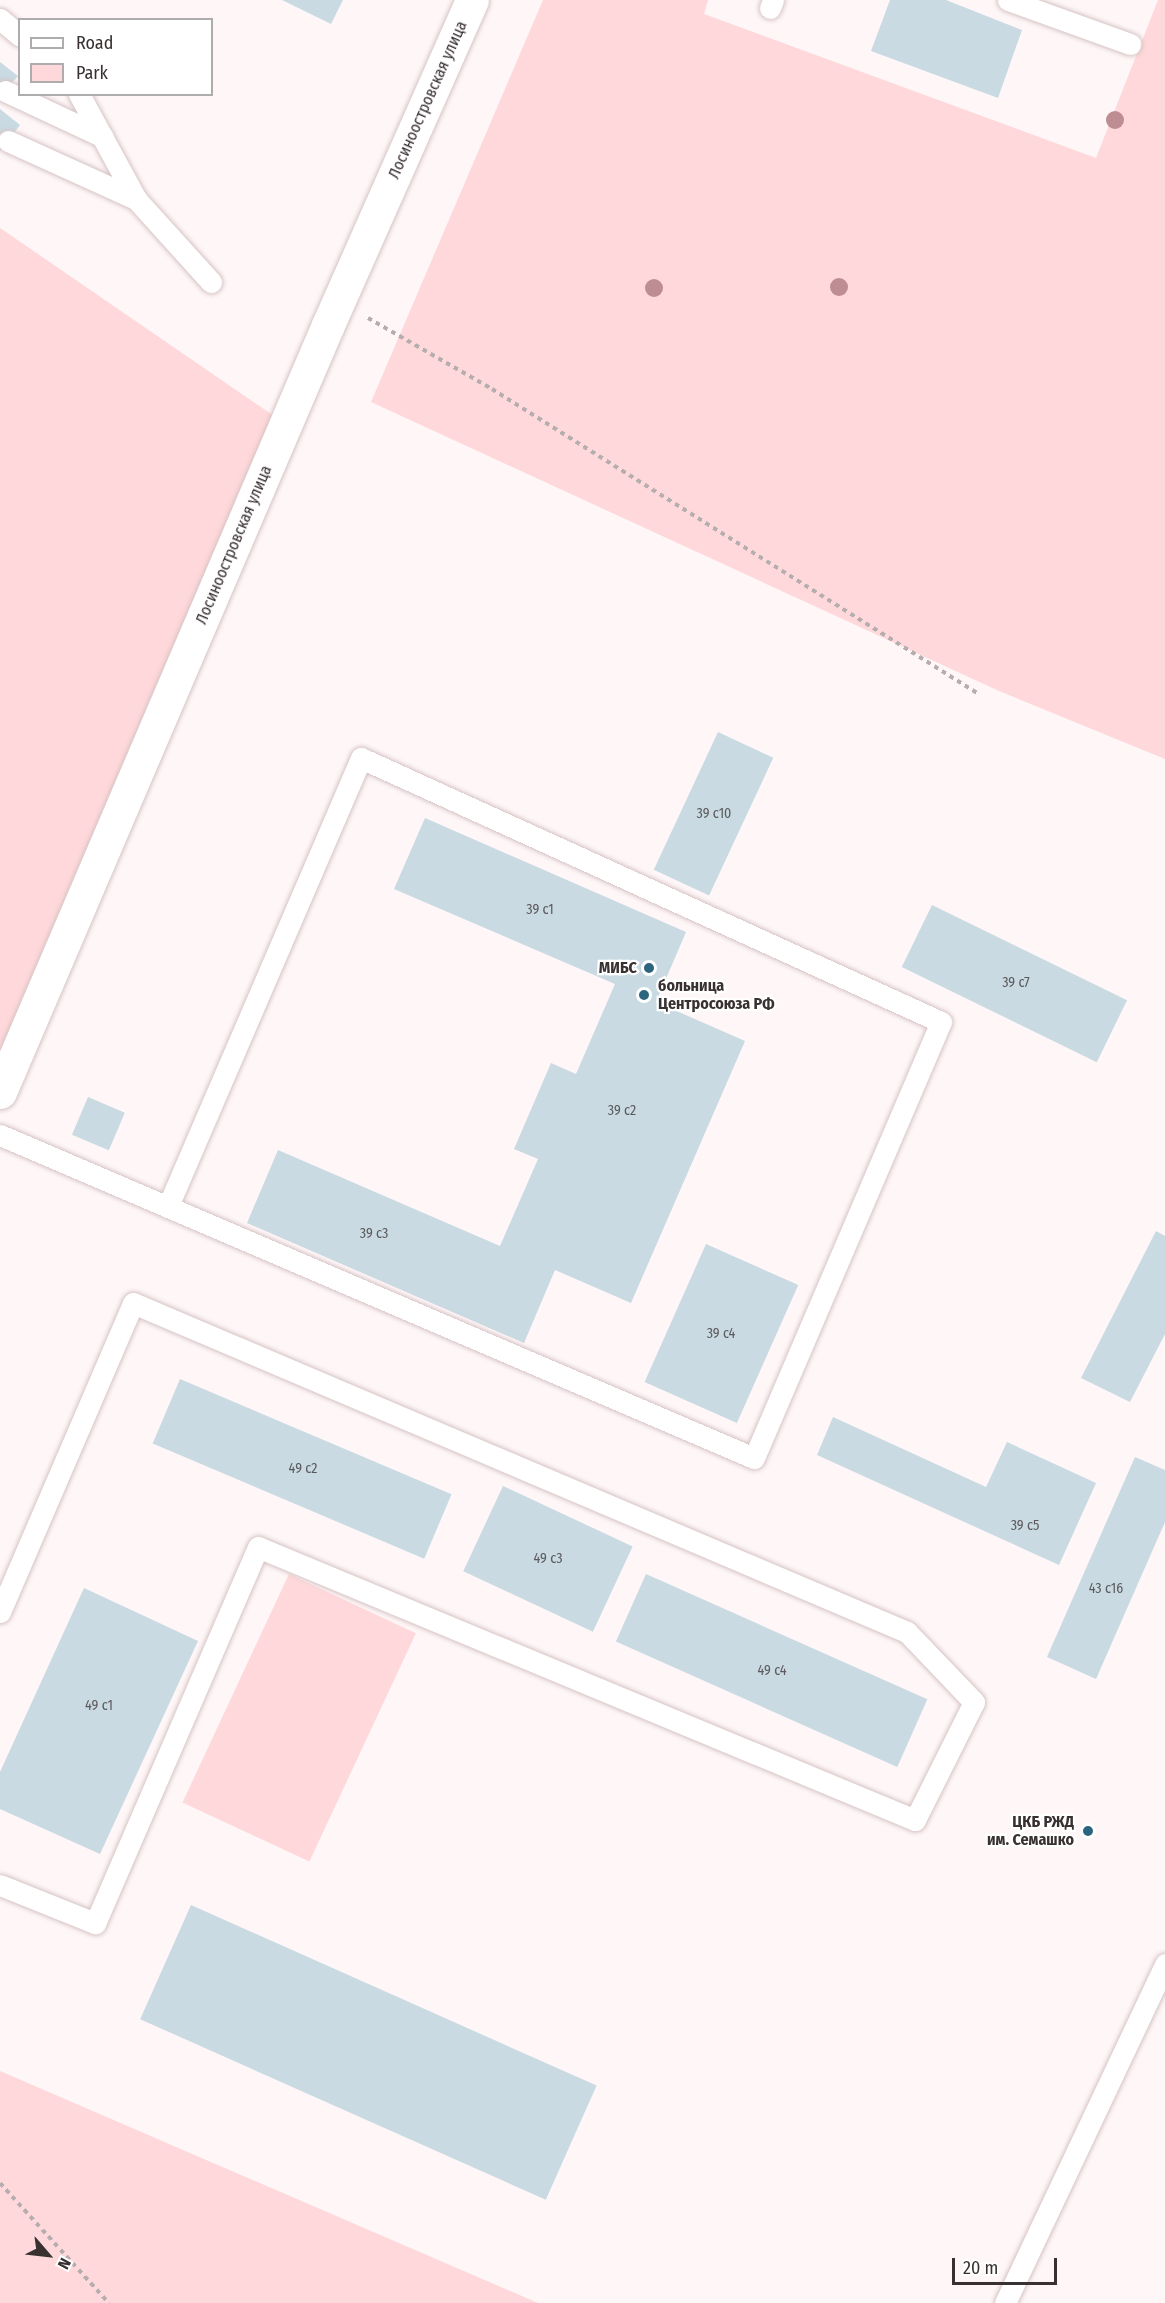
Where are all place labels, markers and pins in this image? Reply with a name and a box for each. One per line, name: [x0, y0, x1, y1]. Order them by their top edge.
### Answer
place label: МИБС: [599, 958, 637, 978]
marker: МИБС: [642, 961, 656, 975]
place label: больница Центросоюза РФ: [658, 976, 775, 1014]
marker: больница Центросоюза РФ: [635, 986, 653, 1004]
place label: ЦКБ РЖД им. Семашко: [987, 1812, 1074, 1850]
marker: ЦКБ РЖД им. Семашко: [1079, 1822, 1097, 1840]

